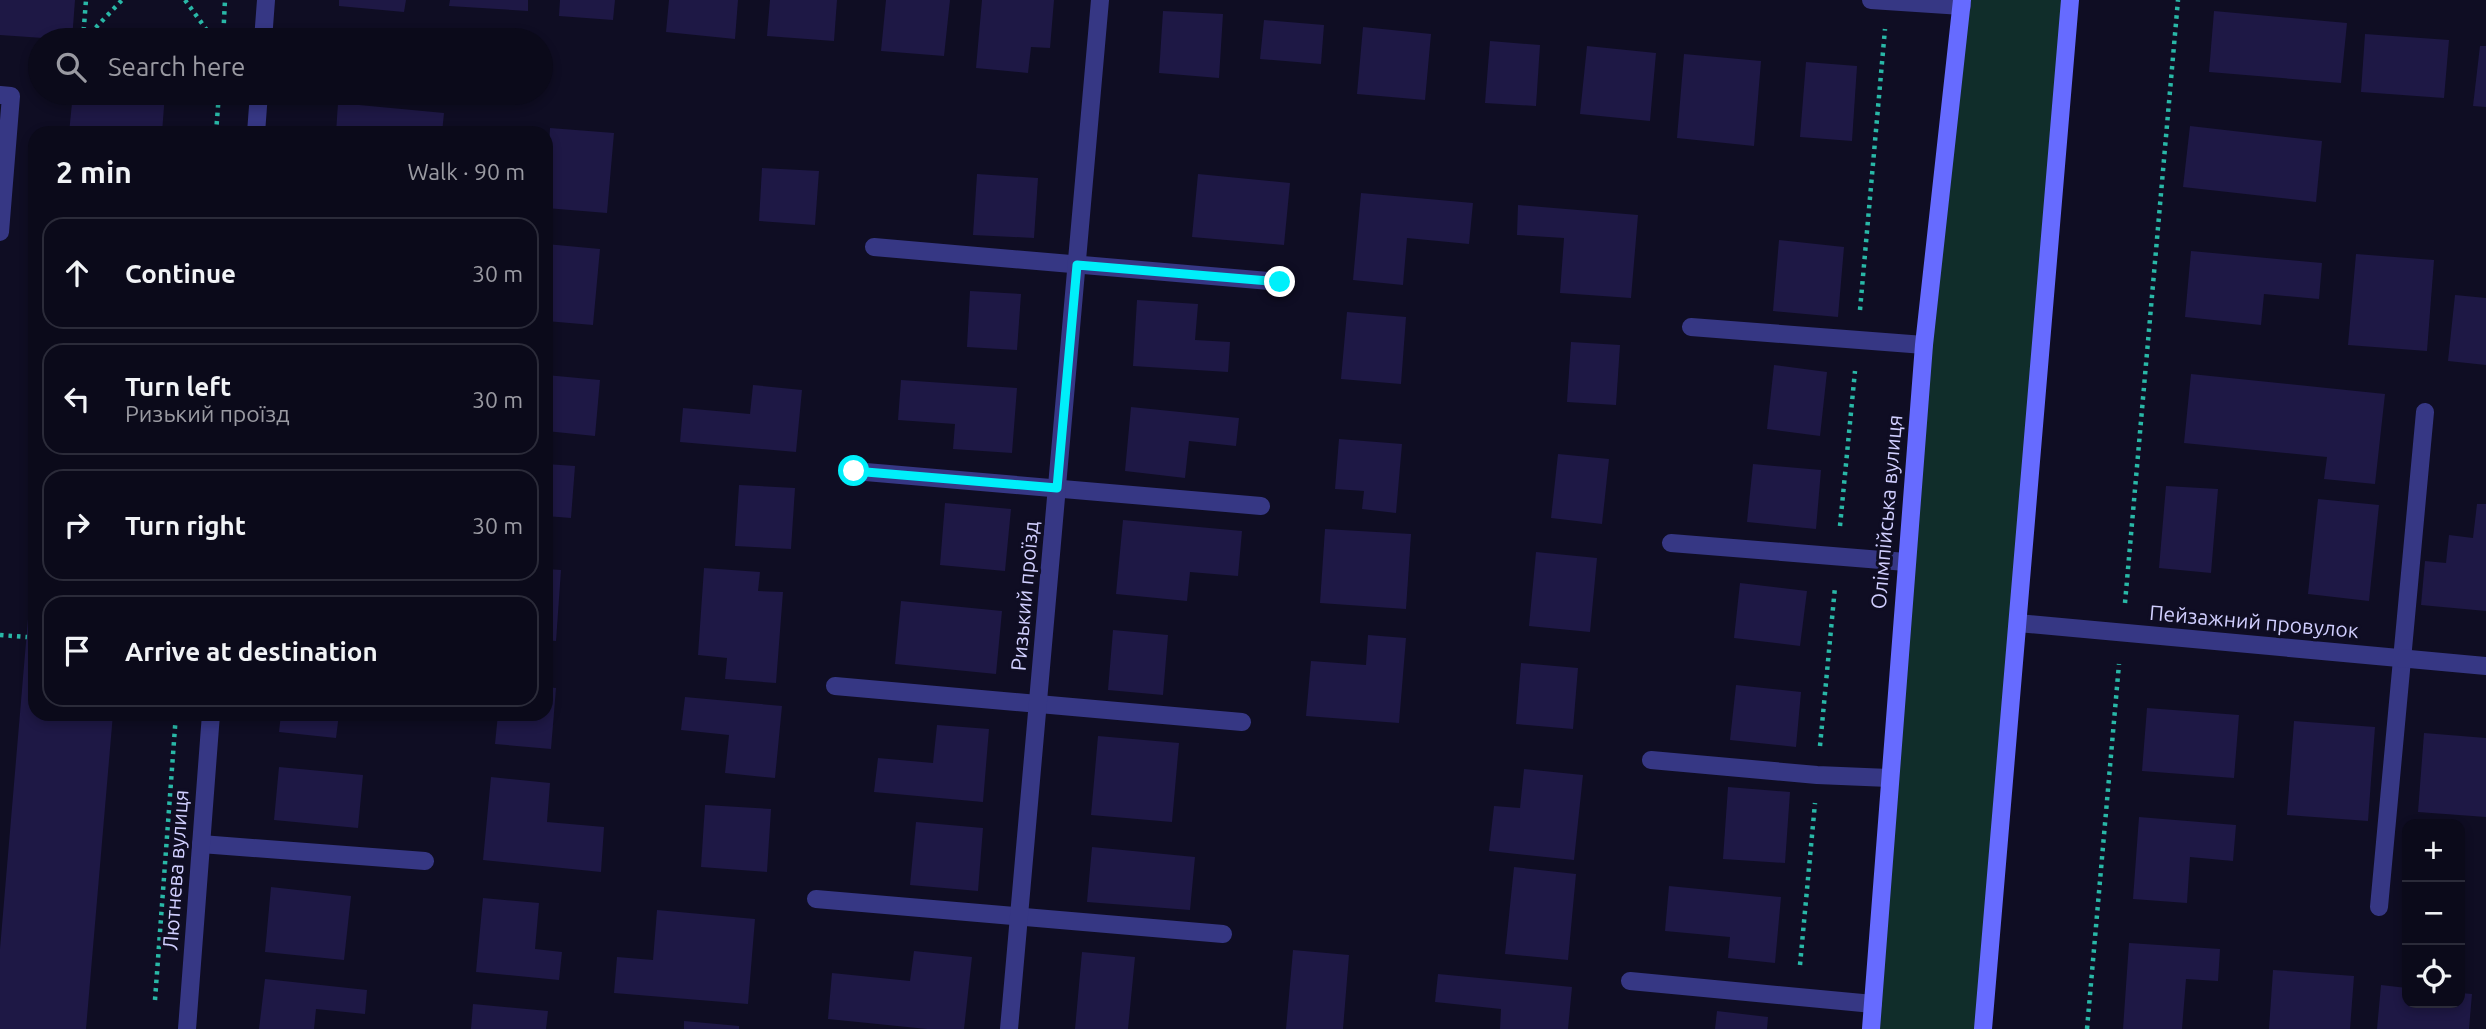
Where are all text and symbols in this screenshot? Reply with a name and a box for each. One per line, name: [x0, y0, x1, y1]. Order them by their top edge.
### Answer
search box: [28, 28, 553, 105]
icon: search: [52, 48, 90, 86]
text: Search here: [108, 52, 245, 81]
text: 2 min: [56, 155, 132, 189]
text: Walk · 90 m: [407, 159, 525, 184]
icon: ahead: [58, 254, 96, 292]
text: Continue: [125, 259, 236, 288]
text: 30 m: [472, 261, 523, 286]
route end: [1264, 266, 1295, 297]
text: Turn left: [125, 372, 231, 401]
icon: left: [58, 380, 96, 418]
text: 30 m: [472, 387, 523, 412]
text: Ризький проїзд: [125, 401, 290, 426]
street label: Олімпійська вулиця: [1866, 414, 1906, 610]
route start: [838, 455, 869, 486]
icon: right: [58, 506, 96, 544]
text: Turn right: [125, 511, 246, 540]
text: 30 m: [472, 513, 523, 538]
street label: Ризький проїзд: [1005, 520, 1043, 672]
street label: Пейзажний провулок: [2148, 600, 2360, 642]
icon: arrive: [58, 632, 96, 670]
text: Arrive at destination: [125, 637, 378, 666]
street label: Лютнева вулиця: [157, 789, 193, 951]
map controls: [2402, 819, 2465, 1008]
button: +: [2402, 819, 2465, 882]
button: −: [2402, 882, 2465, 945]
button: locate: [2402, 945, 2465, 1008]

